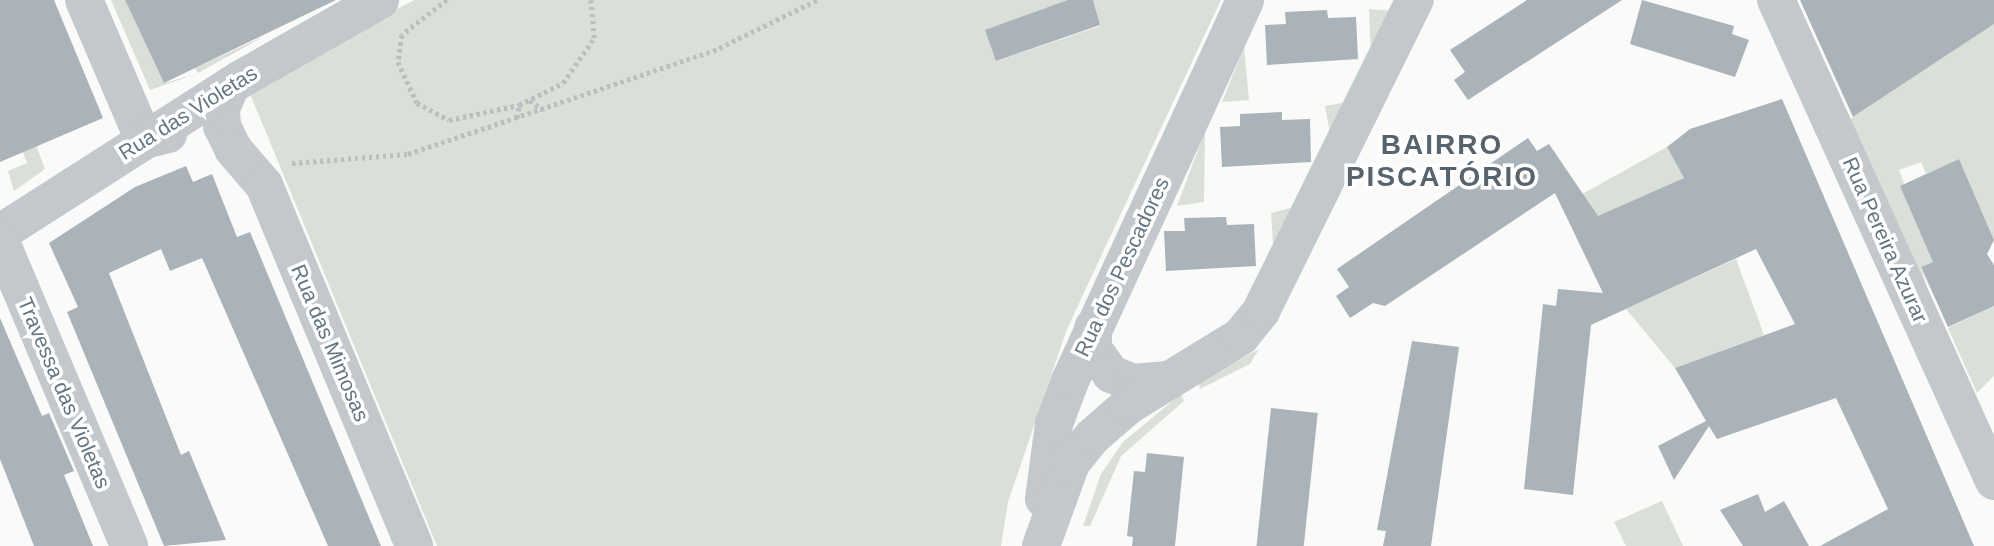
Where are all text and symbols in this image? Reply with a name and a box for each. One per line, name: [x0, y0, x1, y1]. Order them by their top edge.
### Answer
street label: Rua das Violetas: [114, 60, 262, 166]
district label: BAIRRO PISCATÓRIO: [1347, 128, 1537, 194]
street label: Rua Pereira Azurar: [1837, 153, 1933, 327]
street label: Rua dos Pescadores: [1069, 173, 1175, 361]
street label: Rua das Mimosas: [286, 261, 374, 425]
street label: Travessa das Violetas: [12, 294, 116, 492]

